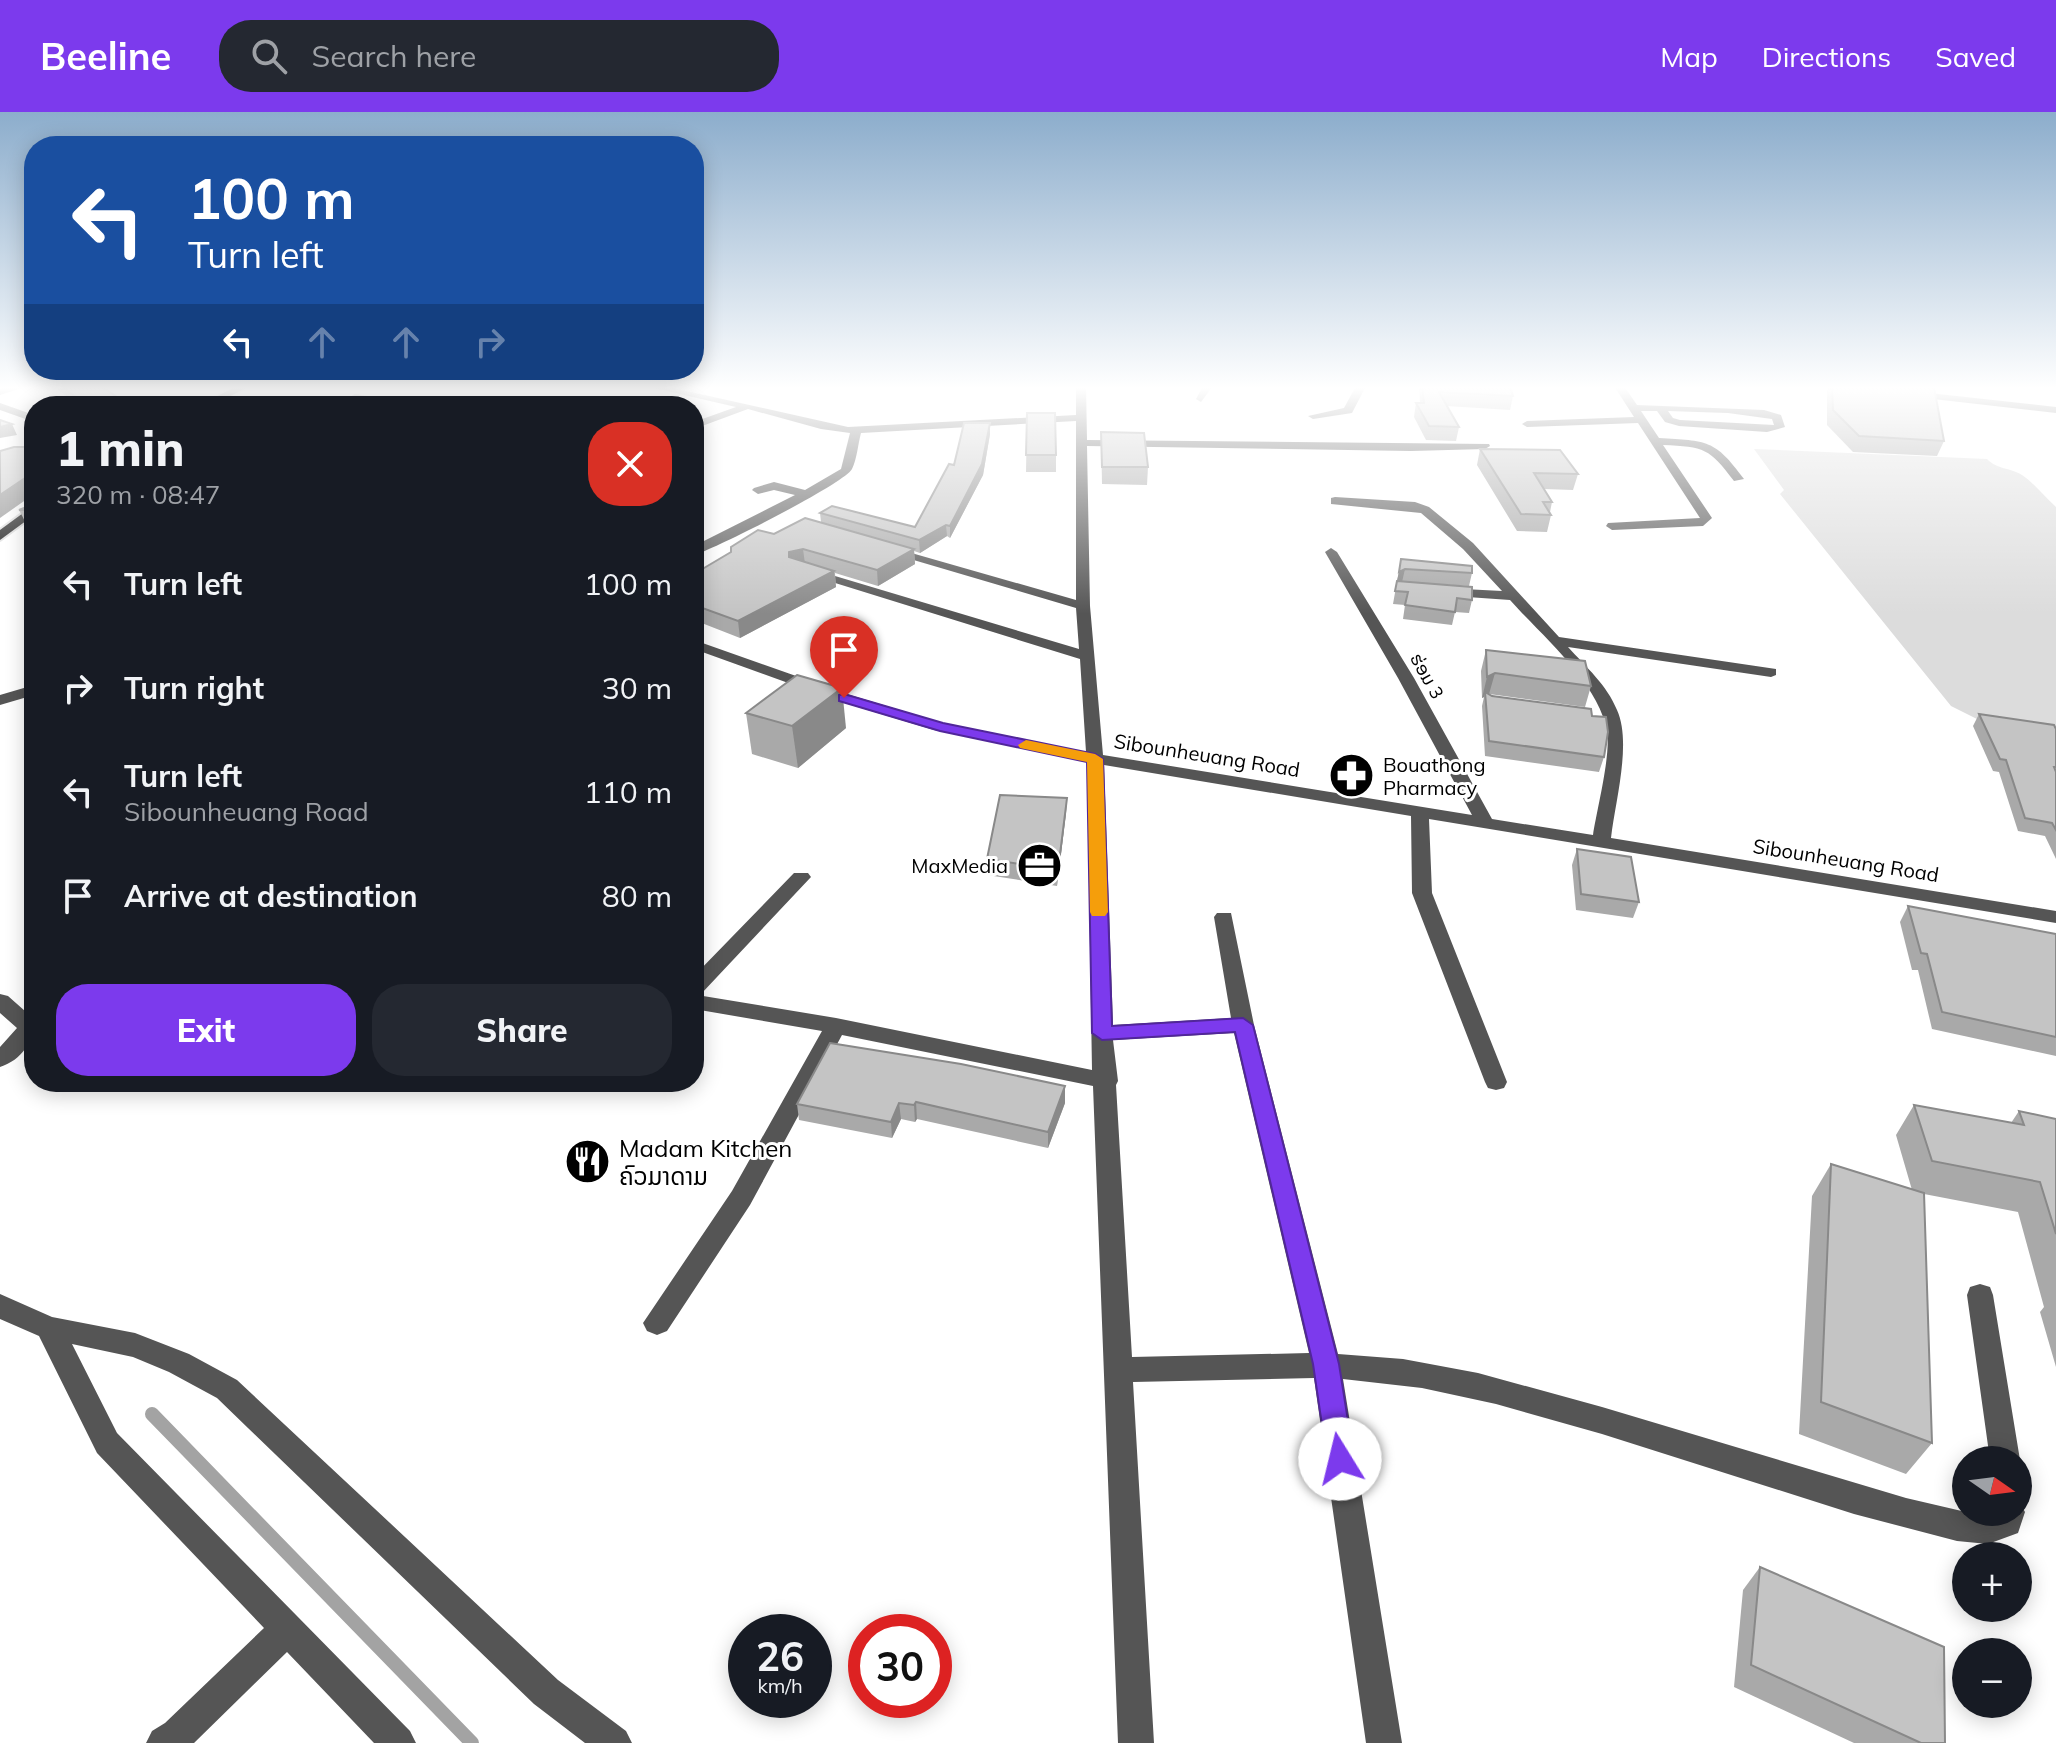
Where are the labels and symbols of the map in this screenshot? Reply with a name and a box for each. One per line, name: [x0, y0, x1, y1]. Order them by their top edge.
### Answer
pin: [810, 616, 878, 698]
street label: ຮ່ອມ 3: [1405, 649, 1449, 703]
street label: Sibounheuang Road: [1112, 728, 1302, 782]
pharmacy icon: Bouathong Pharmacy: [1328, 752, 1376, 800]
place label: Bouathong Pharmacy: [1383, 752, 1485, 800]
street label: Sibounheuang Road: [1751, 833, 1941, 887]
office icon: MaxMedia: [1015, 841, 1063, 889]
place label: MaxMedia: [911, 853, 1008, 878]
place label: Madam Kitchen ຄົວມາດາມ: [619, 1133, 792, 1191]
restaurant icon: Madam Kitchen ຄົວມາດາມ: [564, 1138, 612, 1186]
position arrow: [1298, 1417, 1382, 1501]
north arrow: [1952, 1446, 2032, 1526]
speed limit sign: 30: [848, 1614, 952, 1718]

